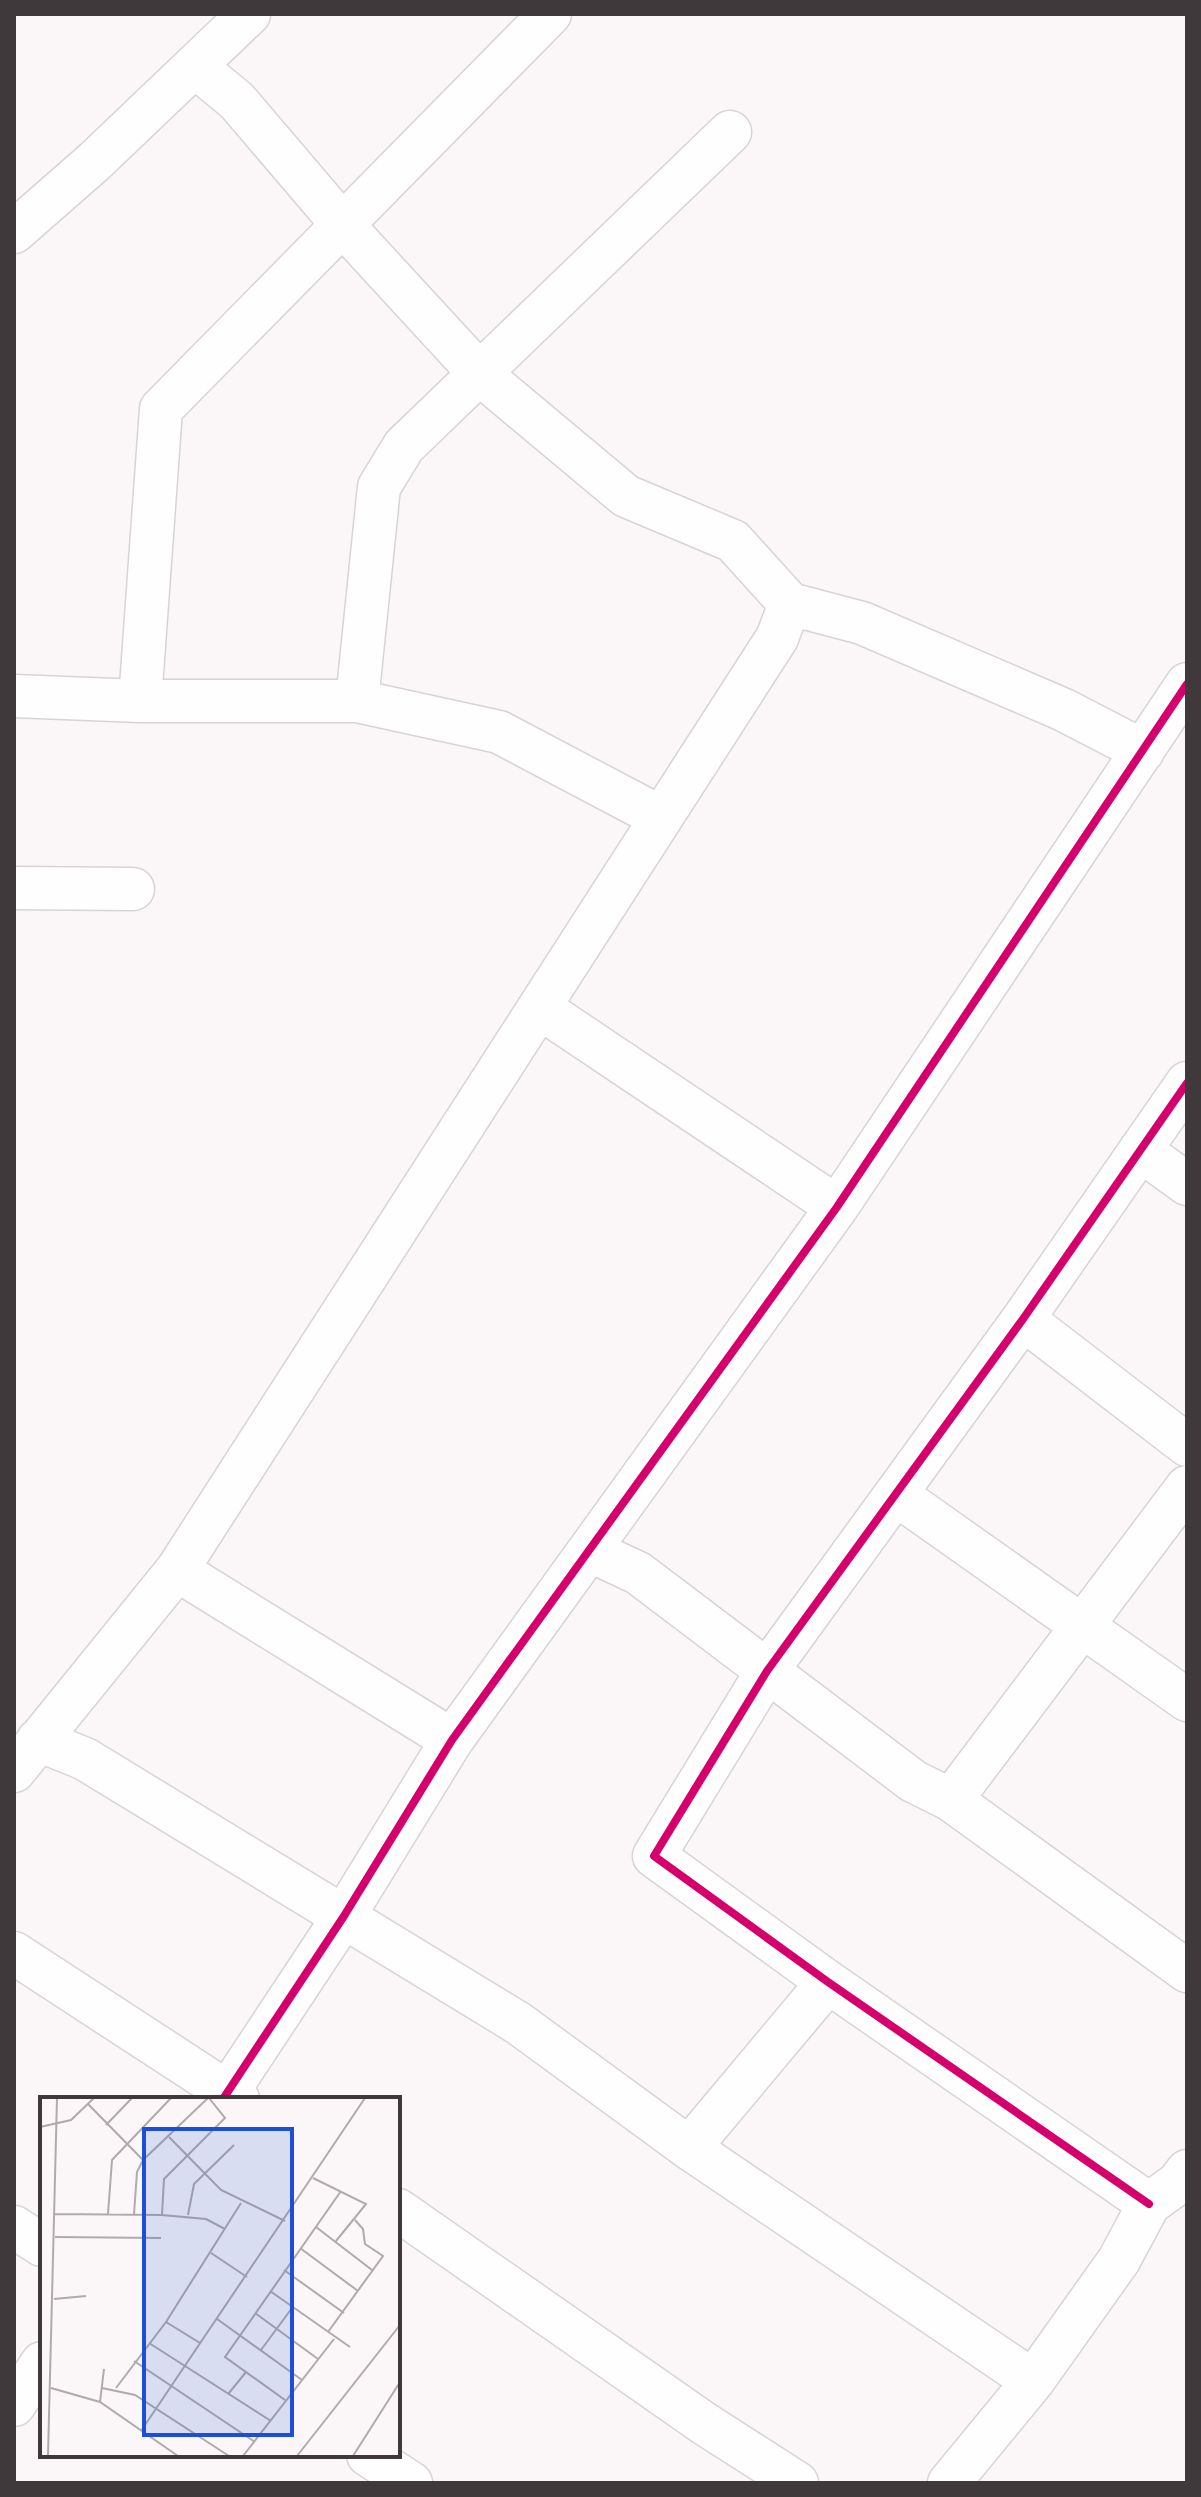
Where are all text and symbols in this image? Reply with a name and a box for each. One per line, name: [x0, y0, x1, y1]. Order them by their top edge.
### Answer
inset map: [40, 2097, 400, 2457]

